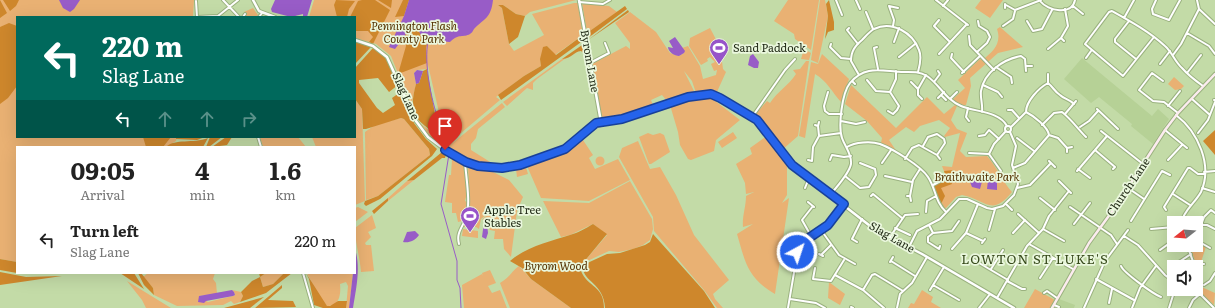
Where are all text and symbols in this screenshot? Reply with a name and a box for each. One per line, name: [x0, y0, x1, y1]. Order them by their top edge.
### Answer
park label: Pennington Flash County Park: [371, 17, 457, 46]
text: 220 m: [102, 24, 183, 66]
street label: Byrom Lane: [578, 28, 604, 94]
icon: left: [36, 32, 88, 84]
sports icon: Sand Paddock: [708, 37, 730, 65]
place label: Sand Paddock: [733, 39, 806, 55]
text: Slag Lane: [102, 62, 184, 89]
street label: Slag Lane: [389, 69, 425, 122]
icon: left: [112, 108, 134, 130]
icon: ahead: [154, 108, 176, 130]
icon: ahead: [196, 108, 218, 130]
icon: right: [238, 108, 260, 130]
pin: [428, 109, 462, 150]
icon: arrive: [434, 115, 456, 137]
text: 09:05: [71, 152, 135, 187]
text: 4: [195, 152, 209, 187]
text: 1.6: [270, 152, 301, 187]
street label: Church Lane: [1102, 154, 1153, 219]
park label: Braithwaite Park: [934, 168, 1020, 184]
text: Arrival: [80, 185, 125, 204]
text: min: [189, 185, 215, 204]
text: km: [275, 185, 296, 204]
place label: Apple Tree Stables: [484, 201, 541, 230]
sports icon: Apple Tree Stables: [459, 205, 481, 233]
north arrow: [1167, 216, 1203, 252]
map controls: [1167, 216, 1203, 296]
street label: Slag Lane: [867, 217, 919, 256]
text: Turn left: [70, 219, 139, 242]
icon: left: [36, 229, 58, 251]
text: 220 m: [295, 229, 336, 252]
position arrow: [776, 231, 818, 273]
text: Slag Lane: [70, 242, 129, 261]
district label: LOWTON ST LUKE'S: [961, 249, 1109, 268]
park label: Byrom Wood: [524, 257, 588, 273]
button: sound: [1167, 260, 1203, 296]

